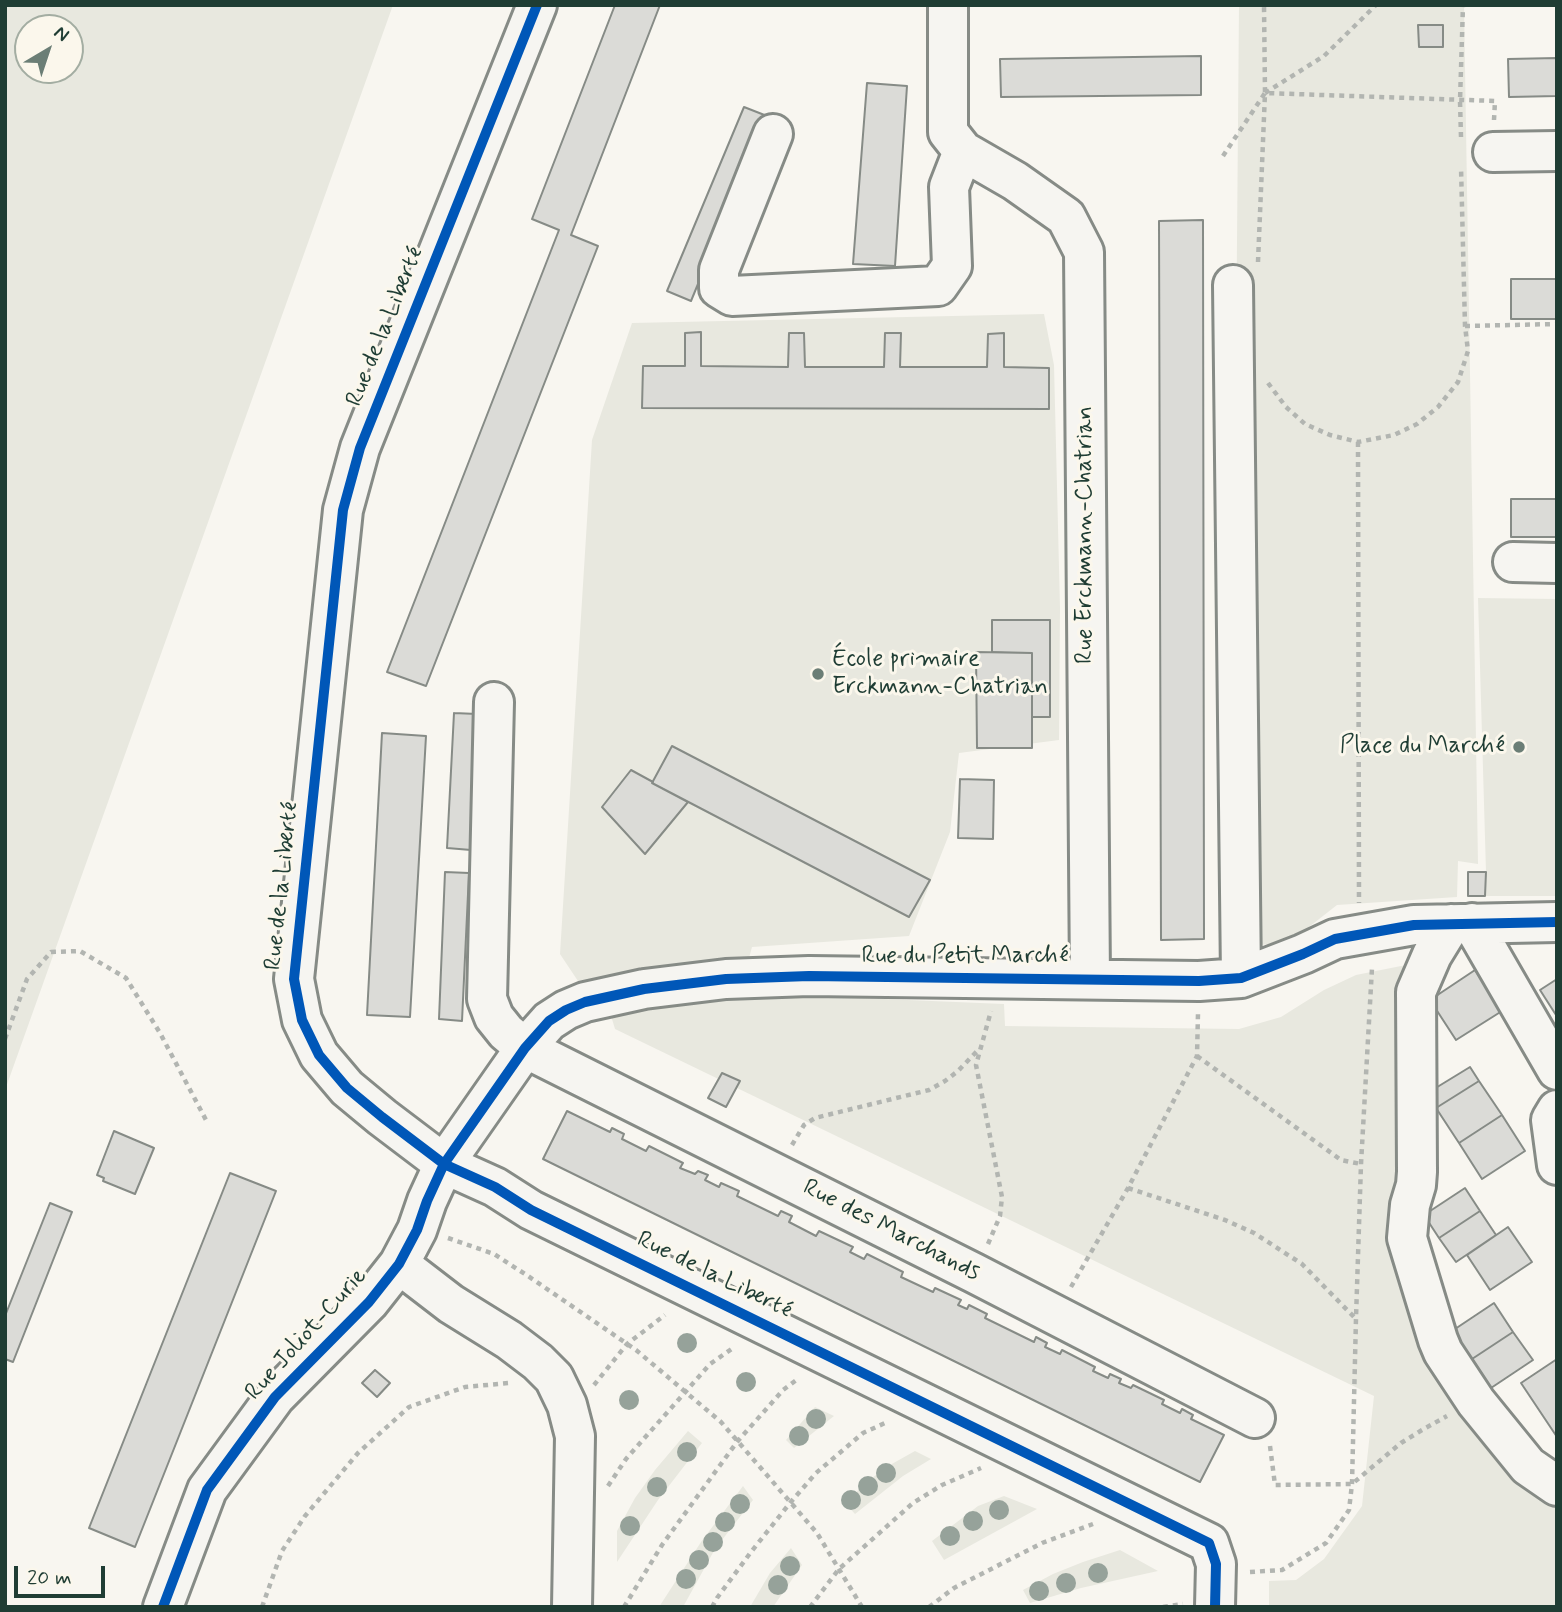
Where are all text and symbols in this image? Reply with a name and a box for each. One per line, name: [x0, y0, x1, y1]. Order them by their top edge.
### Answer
north arrow: [14, 14, 84, 84]
text: N: [48, 20, 74, 48]
street label: Rue de la Liberté: [341, 243, 431, 411]
street label: Rue Erckmann-Chatrian: [1072, 406, 1100, 664]
place label: École primaire Erckmann-Chatrian: [832, 646, 1048, 702]
marker: École primaire Erckmann-Chatrian: [810, 666, 826, 682]
place label: Place du Marché: [1340, 733, 1505, 761]
marker: Place du Marché: [1511, 739, 1527, 755]
street label: Rue de la Liberté: [260, 800, 306, 972]
street label: Rue du Petit Marché: [861, 943, 1069, 971]
street label: Rue des Marchands: [798, 1174, 984, 1288]
street label: Rue de la Liberté: [632, 1226, 796, 1326]
street label: Rue Joliot-Curie: [240, 1263, 374, 1407]
scale bar: [18, 1552, 108, 1596]
text: 20 m: [27, 1564, 72, 1592]

